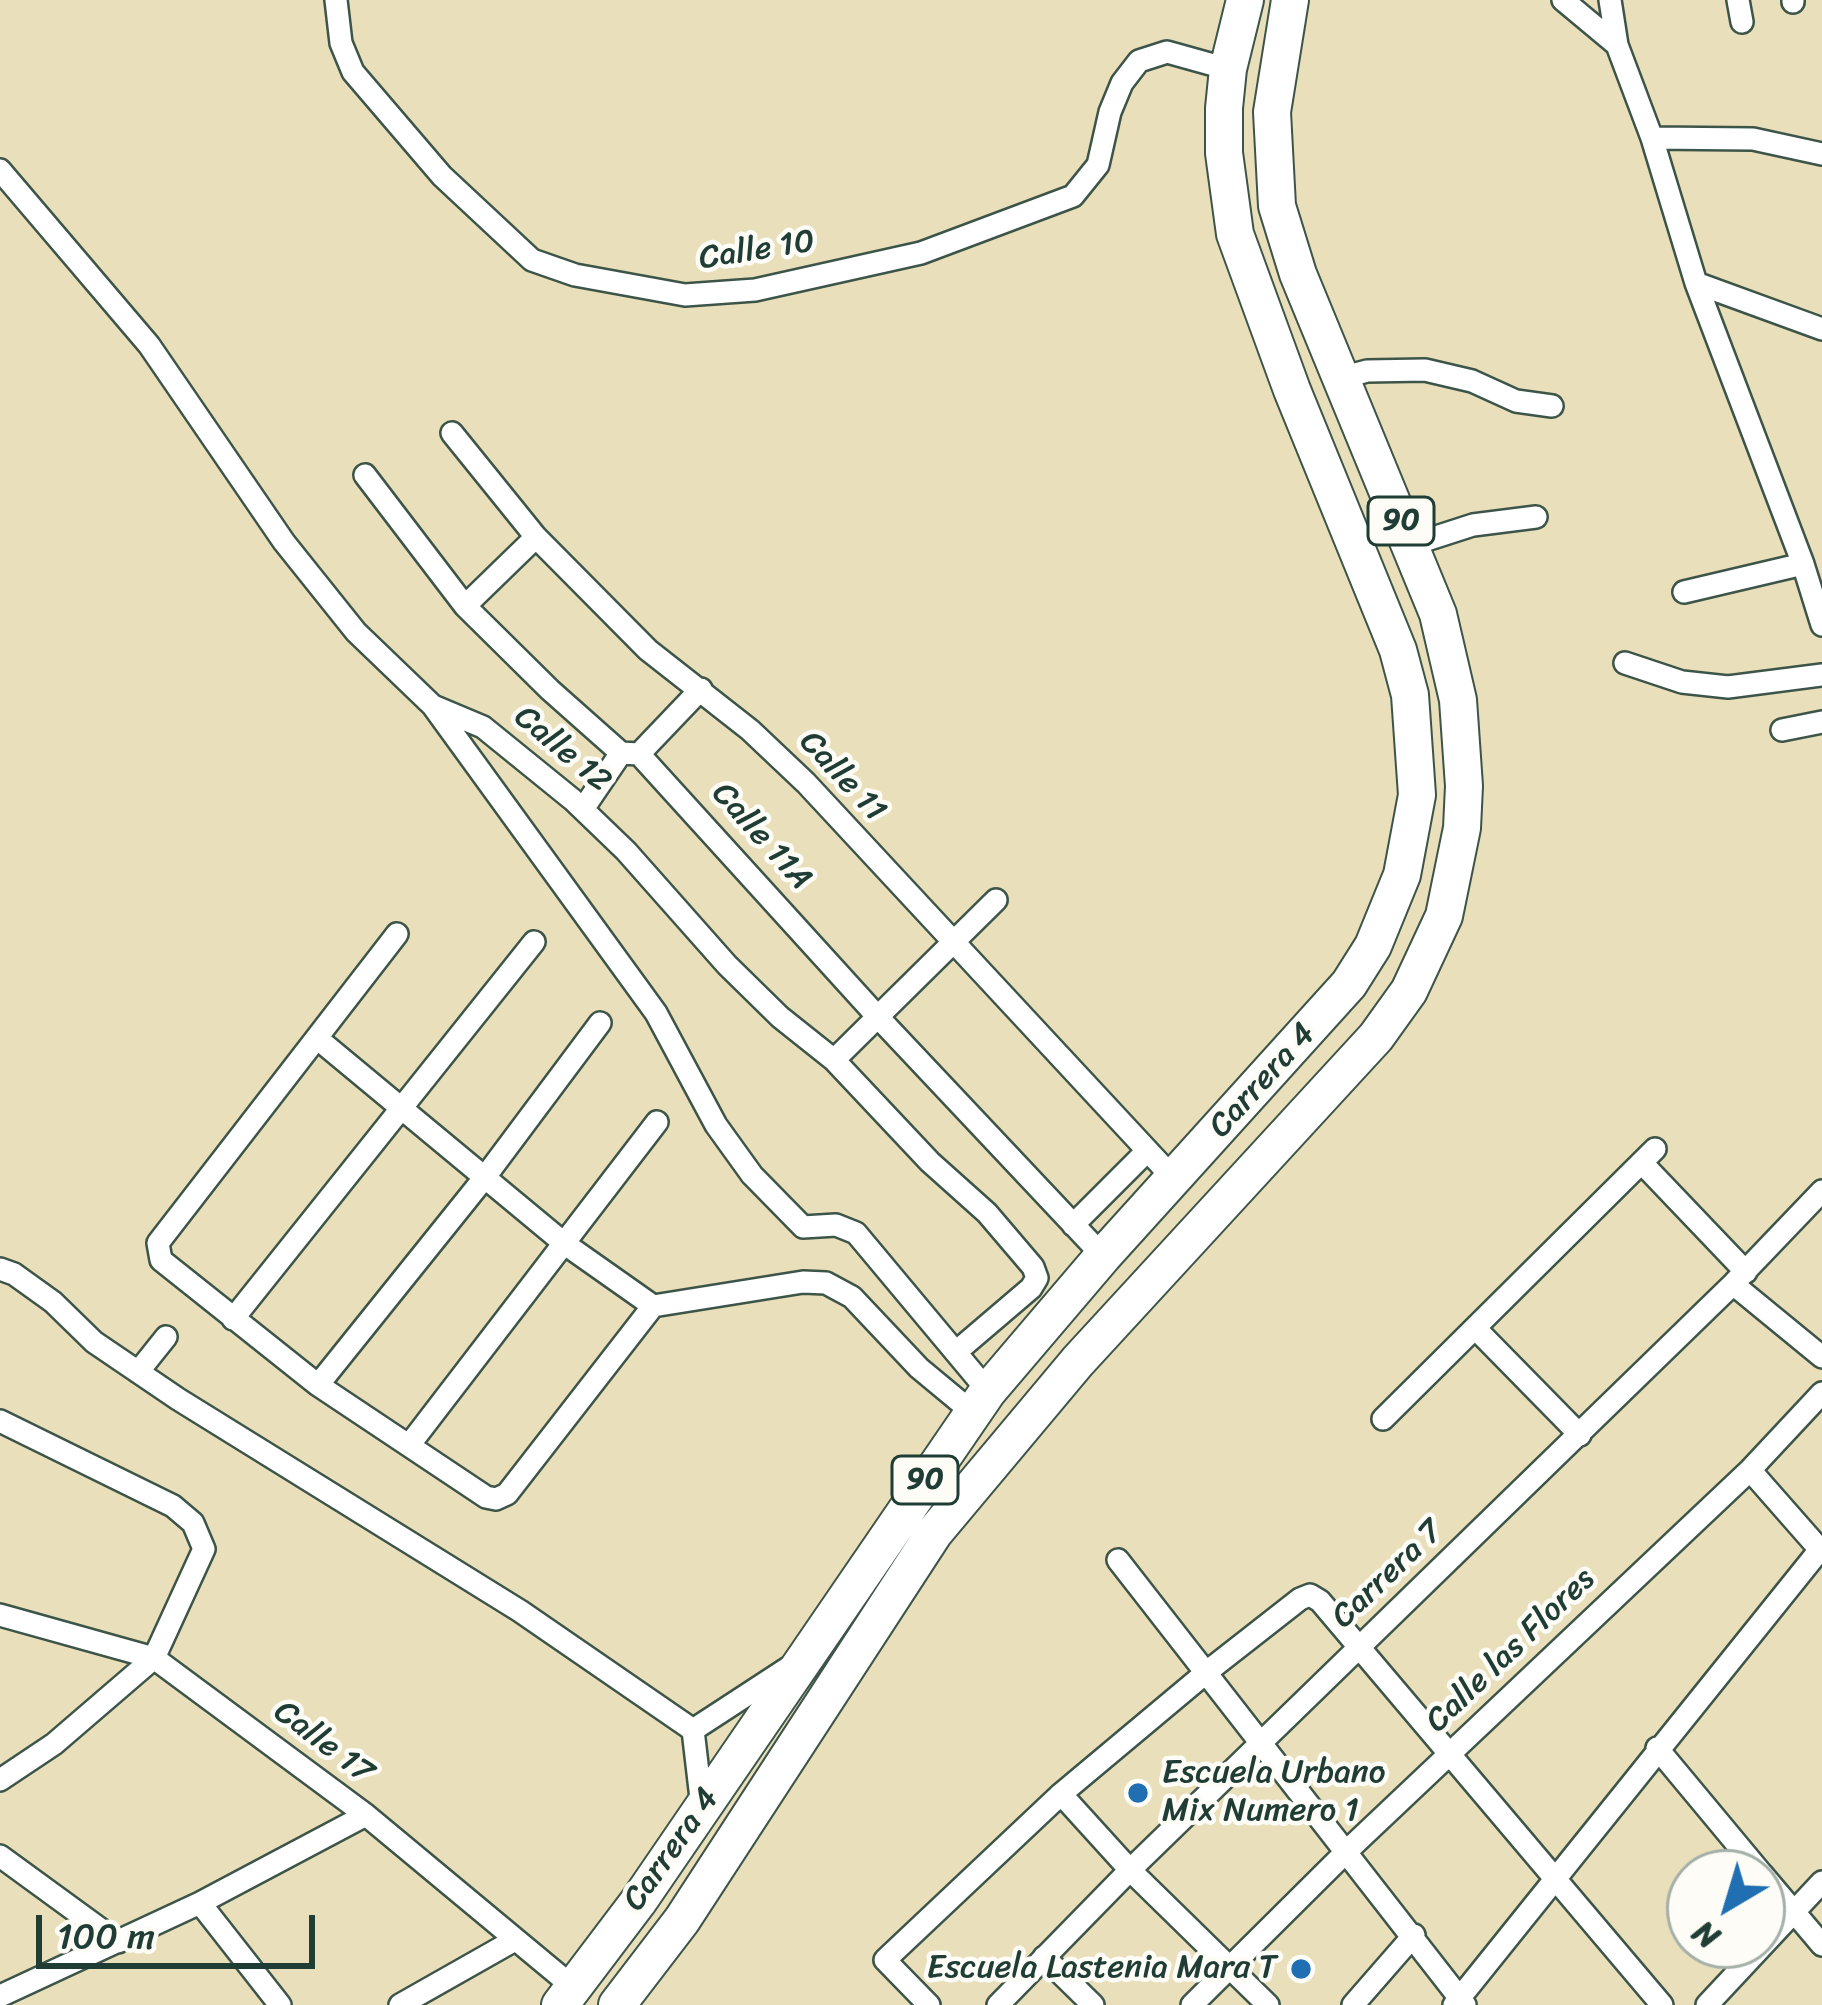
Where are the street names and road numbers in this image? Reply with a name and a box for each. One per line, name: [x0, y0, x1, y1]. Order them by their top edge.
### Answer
street label: Calle 10: [696, 222, 818, 280]
road number: 90: [1368, 497, 1434, 545]
street label: Calle 12: [505, 698, 619, 802]
street label: Calle 11: [790, 723, 894, 831]
street label: Calle 11A: [702, 775, 820, 899]
street label: Carrera 4: [1201, 1016, 1325, 1146]
road number: 90: [892, 1456, 958, 1504]
street label: Carrera 7: [1324, 1513, 1452, 1637]
street label: Calle las Flores: [1418, 1561, 1604, 1741]
street label: Calle 17: [265, 1693, 381, 1793]
street label: Carrera 4: [615, 1781, 729, 1919]

